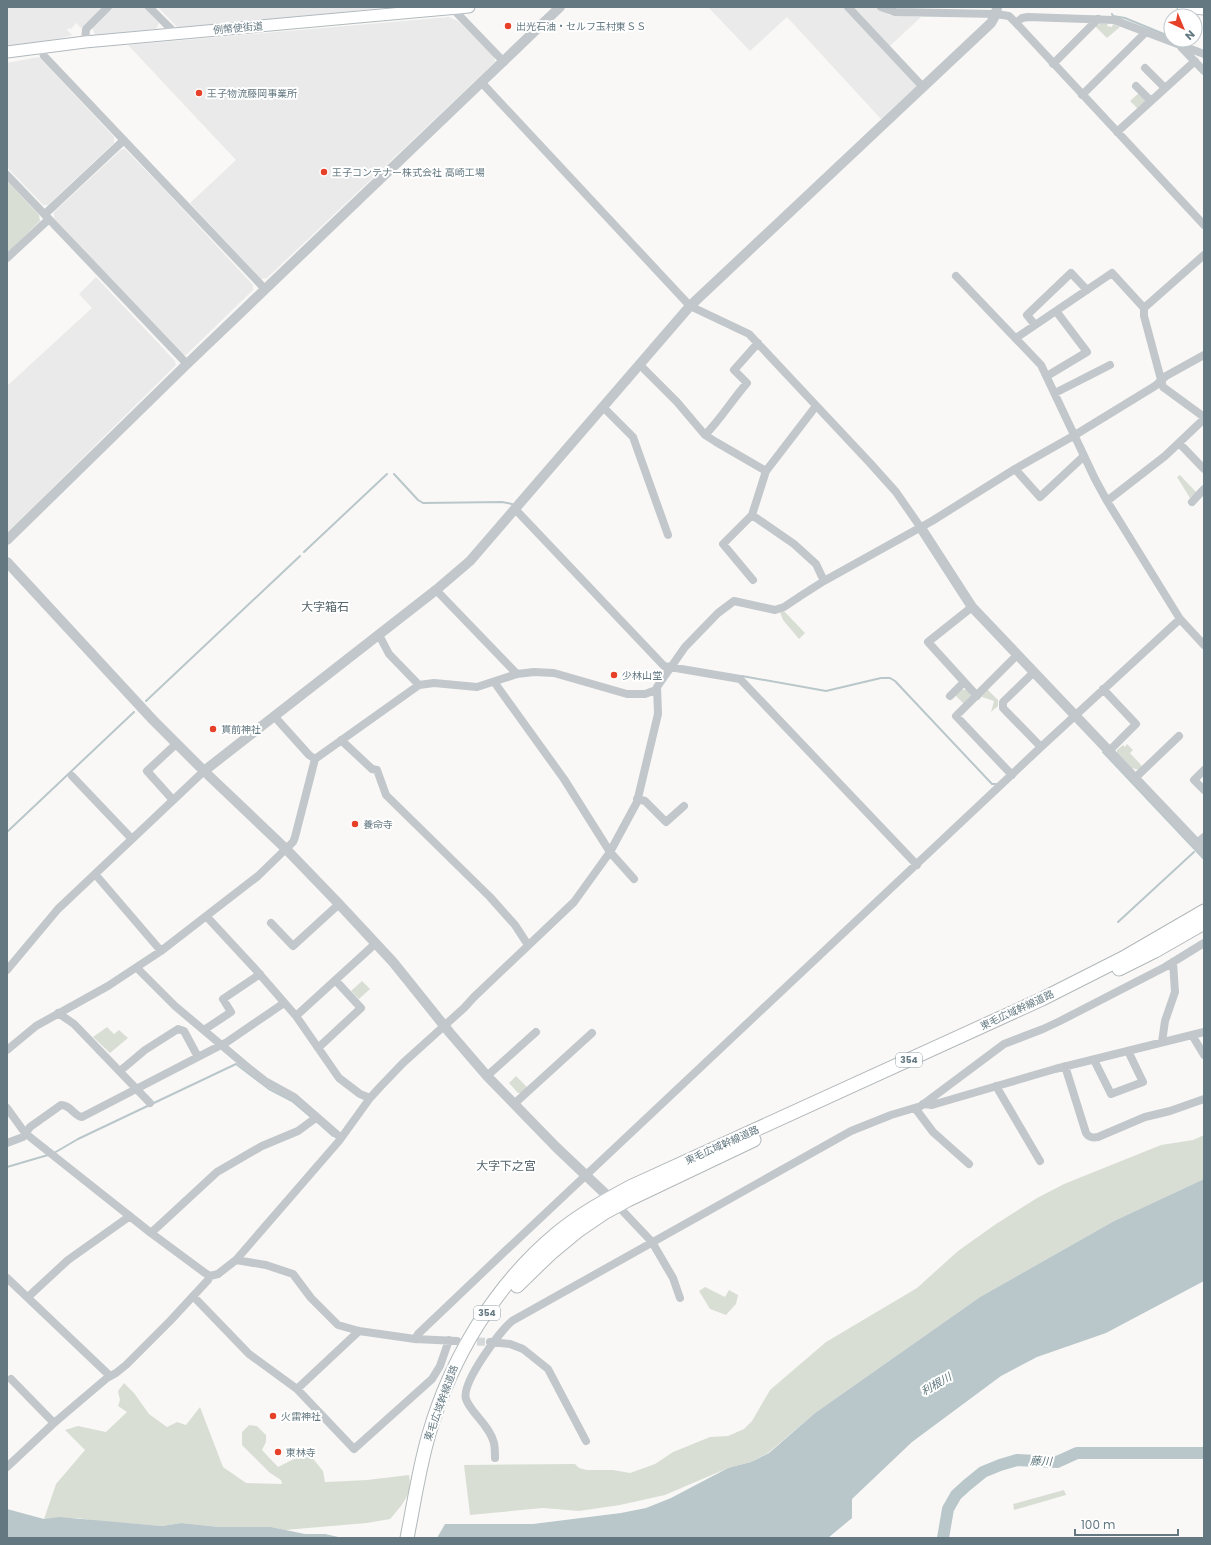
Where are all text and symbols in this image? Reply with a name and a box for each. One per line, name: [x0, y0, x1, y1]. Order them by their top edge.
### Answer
north arrow: [1163, 8, 1203, 48]
street label: 例幣使街道: [211, 18, 264, 38]
place label: 出光石油・セルフ玉村東ＳＳ: [516, 19, 646, 34]
marker: 出光石油・セルフ玉村東ＳＳ: [503, 21, 513, 31]
text: N: [1181, 27, 1198, 44]
place label: 王子物流藤岡事業所: [207, 86, 297, 101]
marker: 王子物流藤岡事業所: [194, 88, 204, 98]
place label: 王子コンテナー株式会社 高崎工場: [332, 165, 485, 180]
marker: 王子コンテナー株式会社 高崎工場: [319, 167, 329, 177]
district label: 大字箱石: [301, 598, 349, 615]
place label: 少林山堂: [622, 668, 662, 683]
marker: 少林山堂: [609, 670, 619, 680]
place label: 貫前神社: [221, 722, 261, 737]
marker: 貫前神社: [208, 724, 218, 734]
place label: 養命寺: [363, 817, 393, 832]
marker: 養命寺: [350, 819, 360, 829]
street label: 東毛広域幹線道路: [978, 986, 1056, 1034]
road number: 354: [896, 1053, 922, 1067]
street label: 東毛広域幹線道路: [682, 1122, 762, 1168]
district label: 大字下之宮: [476, 1157, 536, 1174]
road number: 354: [474, 1306, 500, 1320]
street label: 東毛広域幹線道路: [420, 1363, 462, 1443]
water label: 利根川: [918, 1368, 955, 1399]
place label: 火雷神社: [281, 1409, 321, 1424]
marker: 火雷神社: [268, 1411, 278, 1421]
place label: 東林寺: [286, 1445, 316, 1460]
marker: 東林寺: [273, 1447, 283, 1457]
water label: 藤川: [1030, 1453, 1053, 1469]
scale bar: [1075, 1511, 1178, 1537]
text: 100 m: [1081, 1516, 1115, 1533]

